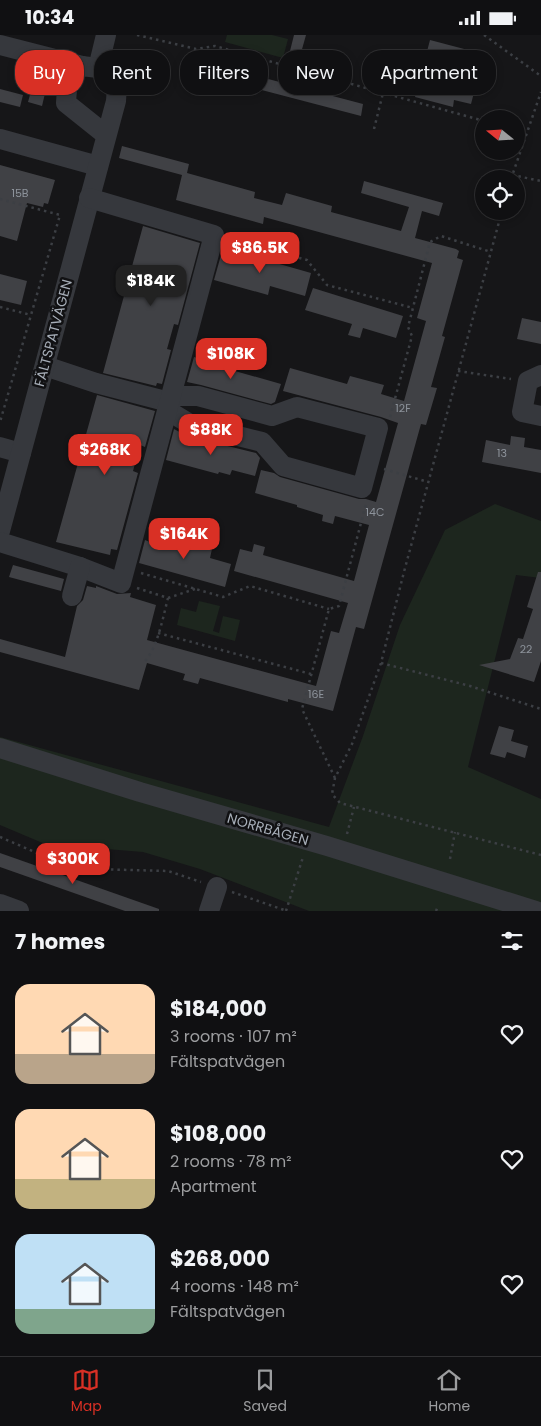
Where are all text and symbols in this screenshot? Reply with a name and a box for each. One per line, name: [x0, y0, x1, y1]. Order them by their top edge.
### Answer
text: 10:34: [25, 4, 74, 31]
chip: Buy: [15, 50, 84, 95]
chip: Rent: [94, 50, 170, 95]
chip: Filters: [180, 50, 268, 95]
chip: New: [278, 50, 352, 95]
chip: Apartment: [362, 50, 496, 95]
north arrow: [475, 110, 525, 160]
map controls: [475, 110, 525, 220]
button: locate: [475, 170, 525, 220]
house number: 15B: [11, 185, 29, 201]
pin: $86.5K: [219, 231, 301, 274]
text: $86.5K: [231, 236, 289, 259]
pin: $184K: [116, 265, 186, 307]
text: $184K: [127, 269, 175, 292]
street label: FÄLTSPATVÄGEN: [29, 277, 77, 389]
pin: $108K: [196, 337, 266, 380]
text: $108K: [207, 342, 255, 365]
house number: 12F: [395, 400, 411, 416]
pin: $88K: [181, 413, 241, 456]
text: $88K: [190, 418, 232, 441]
pin: $268K: [70, 433, 140, 476]
text: $268K: [79, 438, 131, 461]
house number: 13: [497, 445, 507, 461]
house number: 14C: [366, 504, 384, 520]
pin: $164K: [149, 517, 219, 560]
text: $164K: [160, 522, 208, 545]
house number: 22: [520, 641, 532, 657]
house number: 16E: [308, 686, 324, 702]
street label: NORRBÅGEN: [225, 808, 311, 850]
pin: $300K: [38, 843, 108, 885]
text: $300K: [47, 847, 99, 870]
text: 7 homes: [15, 927, 105, 956]
icon: filters: [498, 927, 526, 955]
text: $184,000: [170, 994, 267, 1023]
icon: home: [55, 1004, 115, 1064]
icon: heart: [498, 1020, 526, 1048]
text: 3 rooms · 107 m²: [170, 1025, 297, 1048]
text: Fältspatvägen: [170, 1050, 285, 1073]
text: $108,000: [170, 1119, 266, 1148]
icon: home: [55, 1129, 115, 1189]
icon: heart: [498, 1145, 526, 1173]
text: 2 rooms · 78 m²: [170, 1150, 292, 1173]
text: Apartment: [170, 1175, 257, 1198]
text: $268,000: [170, 1244, 270, 1273]
icon: home: [55, 1254, 115, 1314]
icon: heart: [498, 1270, 526, 1298]
text: 4 rooms · 148 m²: [170, 1275, 299, 1298]
text: Fältspatvägen: [170, 1300, 285, 1323]
tab: Map: [71, 1366, 102, 1417]
tab: Saved: [243, 1366, 287, 1417]
tab: Home: [428, 1366, 470, 1417]

